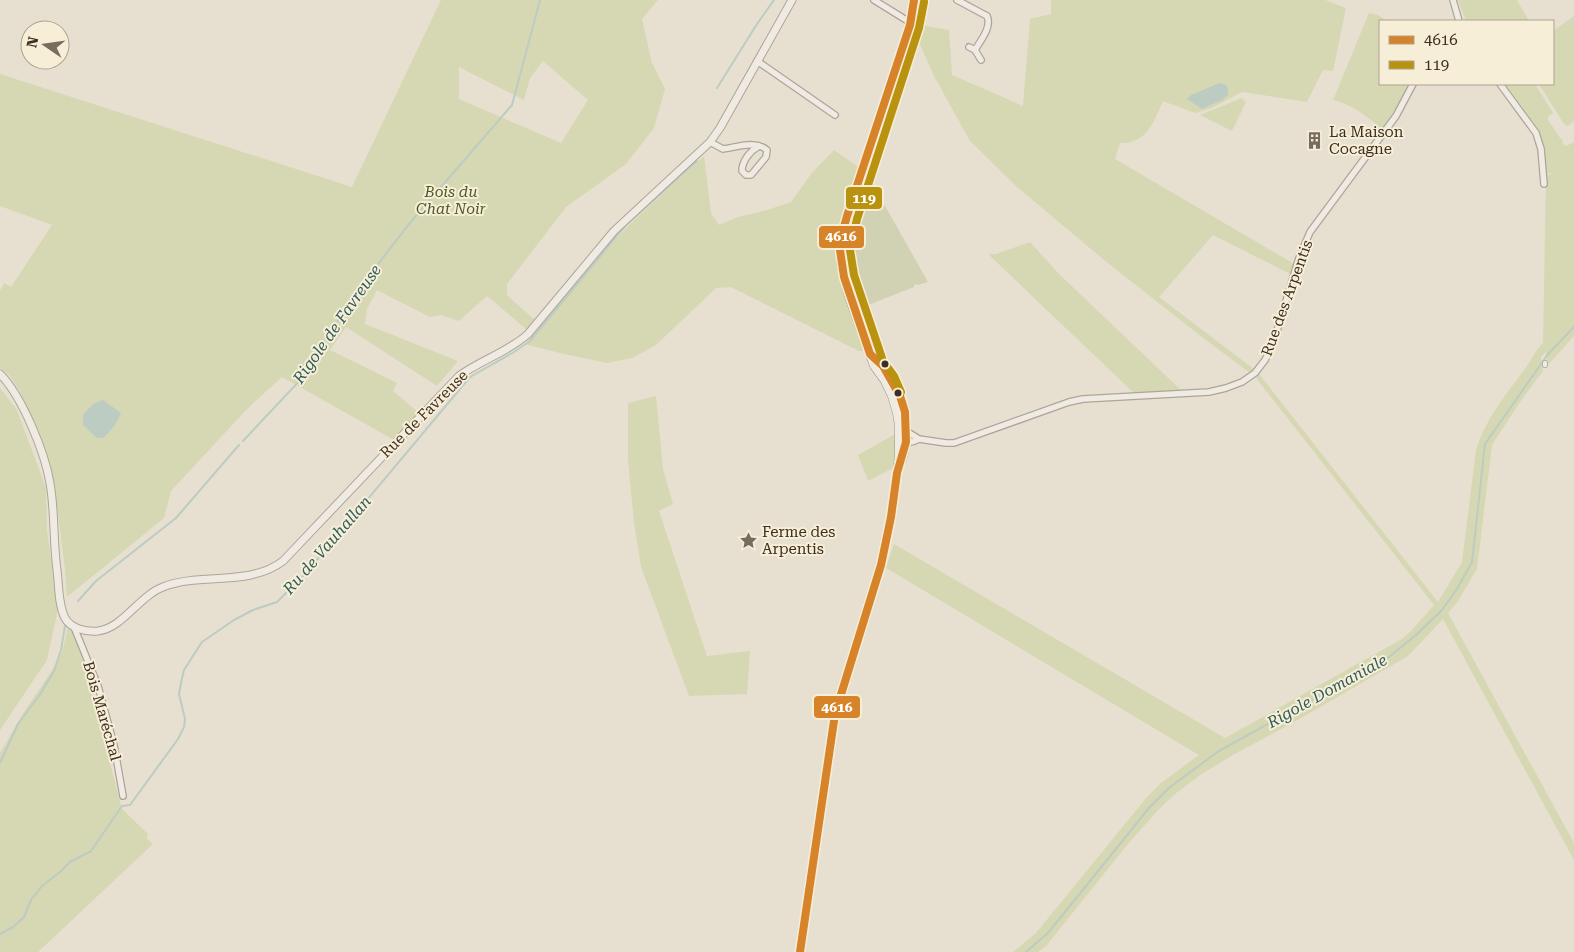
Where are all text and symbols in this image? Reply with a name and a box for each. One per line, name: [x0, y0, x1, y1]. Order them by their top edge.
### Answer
north arrow: [20, 20, 70, 70]
legend: [1379, 20, 1554, 85]
text: 4616: [1424, 31, 1458, 49]
text: N: [23, 35, 41, 49]
text: 119: [1424, 56, 1449, 74]
place label: La Maison Cocagne: [1329, 123, 1404, 158]
building icon: La Maison Cocagne: [1305, 131, 1325, 151]
park label: Bois du Chat Noir: [416, 183, 487, 218]
line badge: 119: [845, 186, 883, 210]
text: 119: [852, 190, 876, 206]
line badge: 4616: [818, 225, 865, 249]
text: 4616: [825, 228, 857, 244]
street label: Rue des Arpentis: [1258, 237, 1316, 359]
water label: Rigole de Favreuse: [288, 261, 385, 388]
unlabelled marker: [880, 359, 890, 369]
street label: Rue de Favreuse: [376, 366, 472, 462]
unlabelled marker: [893, 388, 903, 398]
water label: Ru de Vauhallan: [278, 492, 375, 599]
place label: Ferme des Arpentis: [762, 523, 835, 558]
place icon: Ferme des Arpentis: [738, 531, 758, 551]
water label: Rigole Domaniale: [1263, 650, 1390, 732]
street label: Bois Maréchal: [79, 659, 125, 763]
line badge: 4616: [813, 695, 861, 719]
text: 4616: [821, 699, 853, 715]

